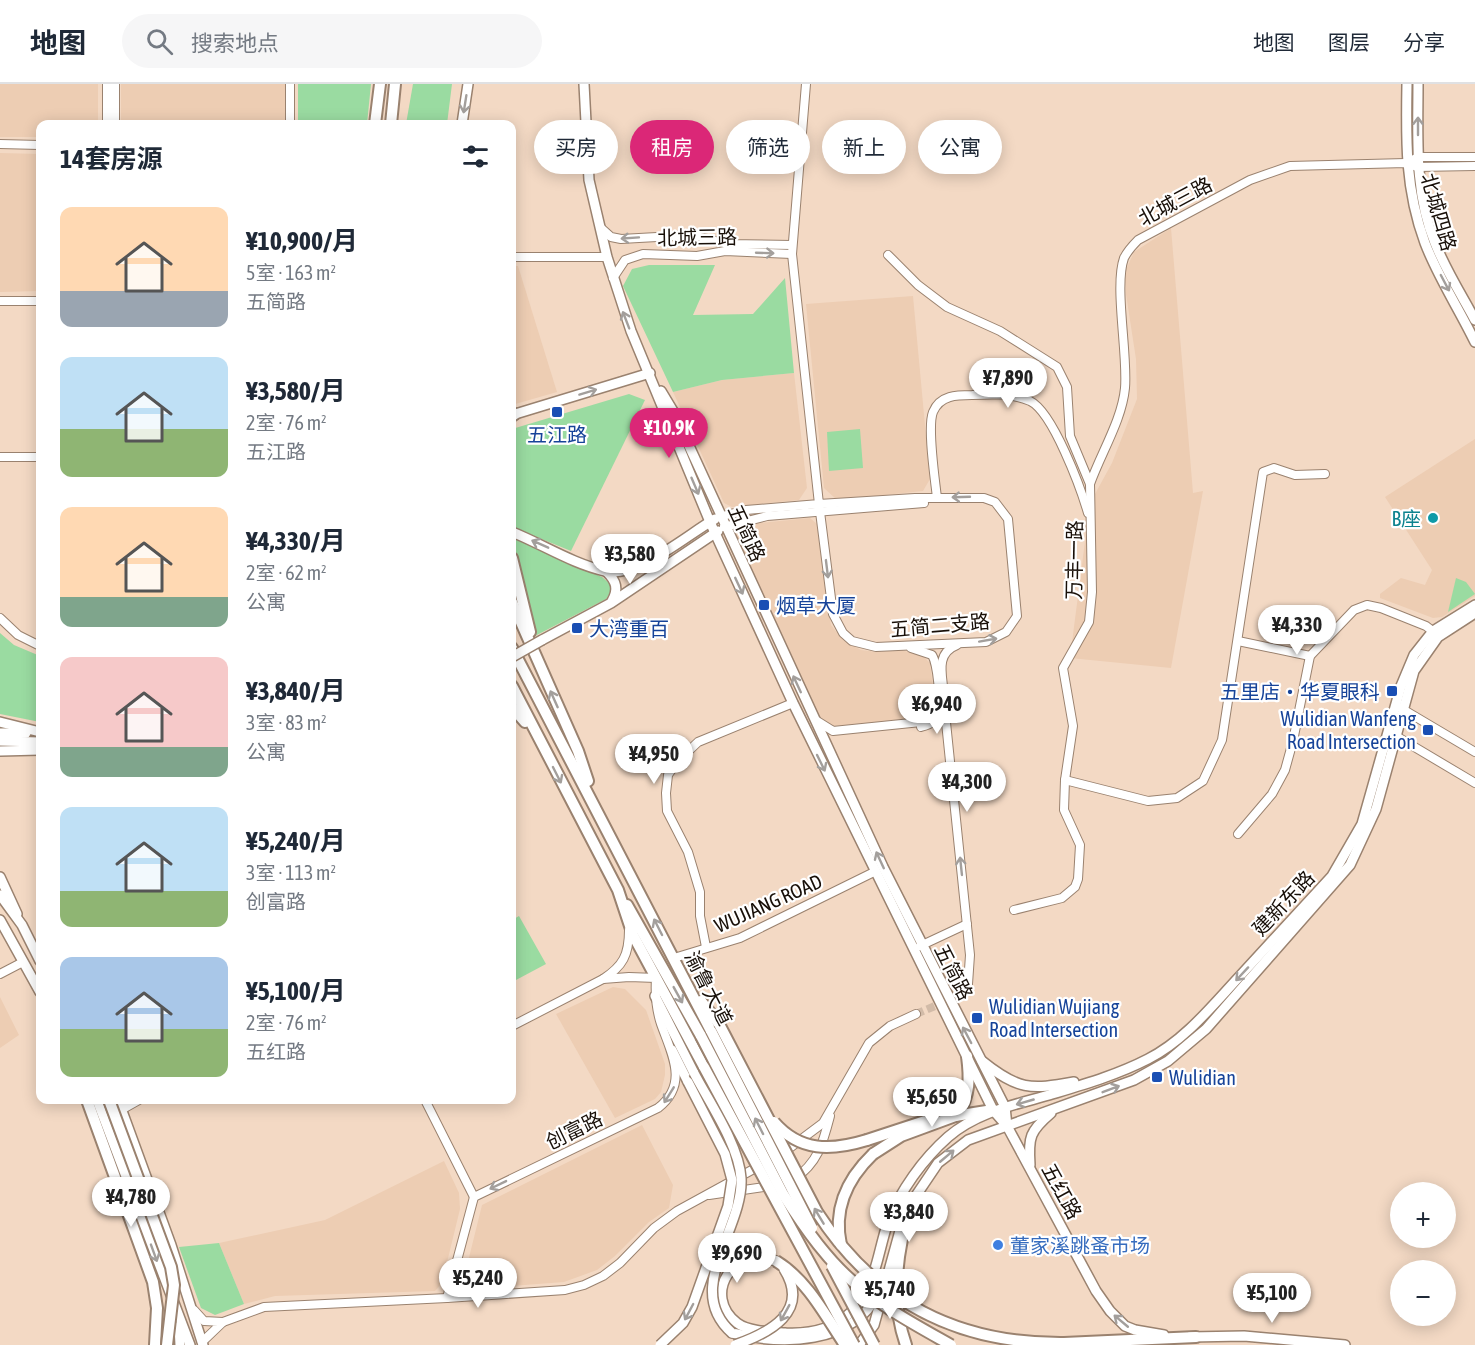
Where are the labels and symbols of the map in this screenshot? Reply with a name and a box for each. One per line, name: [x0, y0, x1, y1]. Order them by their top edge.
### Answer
one-way arrow: [460, 94, 471, 114]
one-way arrow: [1412, 117, 1424, 137]
street label: 北城四路: [1417, 170, 1461, 254]
street label: 北城三路: [1134, 172, 1216, 230]
street label: 北城三路: [657, 225, 737, 249]
one-way arrow: [621, 232, 641, 243]
one-way arrow: [755, 248, 775, 259]
one-way arrow: [1440, 273, 1451, 291]
one-way arrow: [620, 311, 631, 330]
pin: ¥7,890: [959, 358, 1057, 409]
one-way arrow: [578, 386, 597, 397]
marker: 五江路: [550, 405, 564, 419]
pin: ¥10.9K: [620, 408, 718, 459]
place label: 五江路: [527, 423, 587, 446]
one-way arrow: [690, 477, 701, 495]
one-way arrow: [951, 491, 971, 502]
street label: 五简路: [724, 501, 770, 565]
place label: B座: [1392, 507, 1421, 530]
marker: B座: [1426, 511, 1440, 525]
street label: 万丰一路: [1062, 520, 1086, 600]
pin: ¥3,580: [581, 534, 679, 585]
one-way arrow: [531, 537, 549, 549]
one-way arrow: [822, 558, 833, 578]
one-way arrow: [734, 576, 746, 594]
place label: 烟草大厦: [776, 594, 856, 617]
marker: 烟草大厦: [757, 598, 771, 612]
pin: ¥4,330: [1248, 605, 1346, 656]
street label: 五简二支路: [889, 609, 991, 641]
place label: 大湾重百: [589, 617, 669, 640]
marker: 大湾重百: [570, 621, 584, 635]
one-way arrow: [977, 634, 997, 645]
one-way arrow: [790, 675, 802, 693]
place label: 五里店‧华夏眼科: [1220, 680, 1380, 703]
pin: ¥6,940: [888, 684, 986, 735]
marker: 五里店‧华夏眼科: [1385, 684, 1399, 698]
one-way arrow: [548, 691, 560, 709]
place label: Wulidian Wanfeng Road Intersection: [1281, 707, 1416, 753]
marker: Wulidian Wanfeng Road Intersection: [1421, 723, 1435, 737]
pin: ¥4,950: [605, 734, 703, 785]
one-way arrow: [816, 753, 828, 771]
pin: ¥4,300: [918, 762, 1016, 813]
one-way arrow: [552, 766, 563, 784]
one-way arrow: [873, 852, 885, 870]
one-way arrow: [955, 857, 966, 877]
street label: 建新东路: [1247, 866, 1319, 940]
street label: WUJIANG ROAD: [711, 869, 825, 937]
one-way arrow: [652, 919, 664, 936]
street label: 五简路: [930, 940, 978, 1004]
street label: 渝鲁大道: [681, 947, 737, 1029]
one-way arrow: [1235, 966, 1249, 981]
one-way arrow: [672, 986, 684, 1003]
place label: Wulidian Wujiang Road Intersection: [989, 995, 1120, 1041]
marker: Wulidian Wujiang Road Intersection: [970, 1011, 984, 1025]
one-way arrow: [961, 1026, 972, 1044]
place label: Wulidian: [1169, 1066, 1236, 1089]
marker: Wulidian: [1150, 1070, 1164, 1084]
pin: ¥5,650: [883, 1077, 981, 1128]
one-way arrow: [1101, 1082, 1120, 1093]
one-way arrow: [663, 1086, 675, 1103]
one-way arrow: [1016, 1096, 1035, 1108]
street label: 创富路: [542, 1107, 606, 1153]
one-way arrow: [753, 1117, 765, 1135]
one-way arrow: [939, 1149, 954, 1163]
street label: 五红路: [1037, 1159, 1087, 1223]
pin: ¥4,780: [82, 1177, 180, 1228]
one-way arrow: [490, 1179, 508, 1191]
pin: ¥3,840: [860, 1192, 958, 1243]
one-way arrow: [813, 1208, 825, 1225]
pin: ¥9,690: [688, 1233, 786, 1284]
place label: 董家溪跳蚤市场: [1010, 1234, 1150, 1257]
marker: 董家溪跳蚤市场: [991, 1238, 1005, 1252]
one-way arrow: [150, 1243, 161, 1262]
pin: ¥5,240: [429, 1258, 527, 1309]
pin: ¥5,740: [841, 1269, 939, 1320]
pin: ¥5,100: [1223, 1273, 1321, 1324]
one-way arrow: [683, 1303, 695, 1320]
one-way arrow: [779, 1304, 791, 1321]
one-way arrow: [1113, 1314, 1129, 1327]

